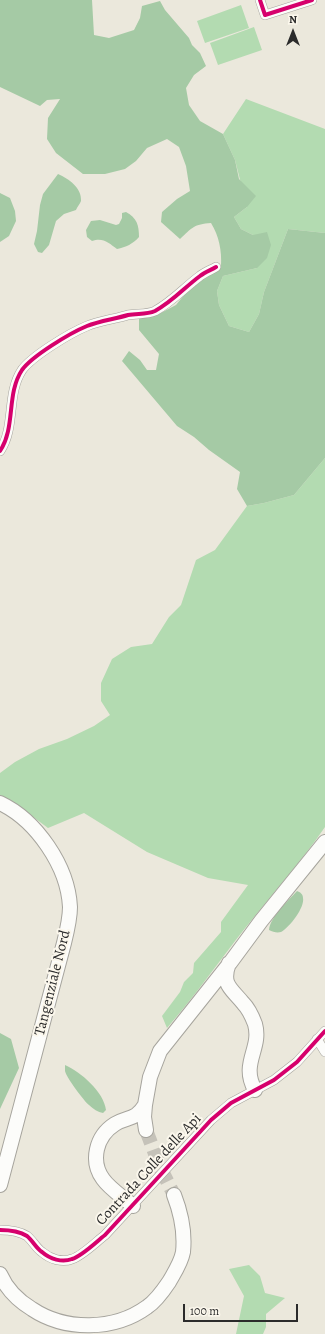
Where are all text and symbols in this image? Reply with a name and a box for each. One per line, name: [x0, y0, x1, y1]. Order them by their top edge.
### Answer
north arrow: [273, 12, 313, 52]
text: N: [289, 12, 297, 27]
street label: Tangenziale Nord: [31, 928, 75, 1038]
street label: Contrada Colle delle Api: [93, 1110, 205, 1230]
scale bar: [185, 1296, 300, 1322]
text: 100 m: [190, 1303, 219, 1319]

